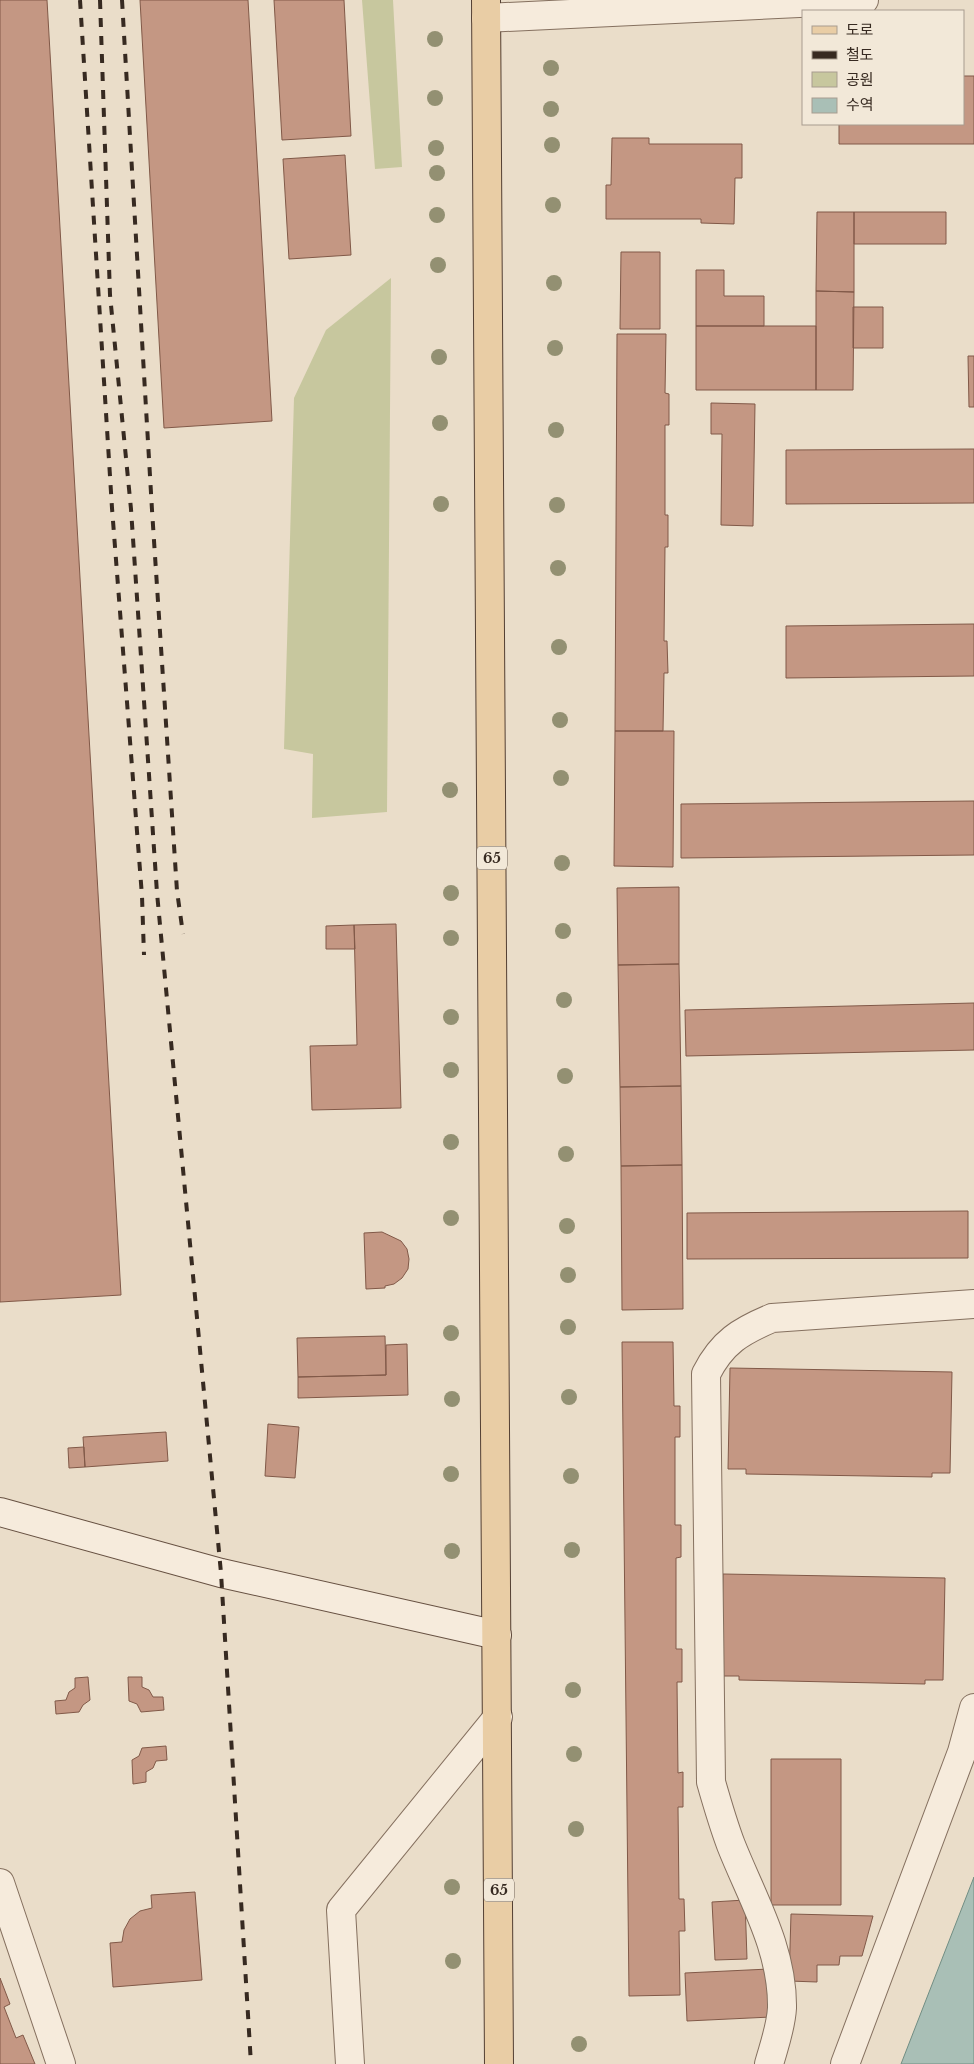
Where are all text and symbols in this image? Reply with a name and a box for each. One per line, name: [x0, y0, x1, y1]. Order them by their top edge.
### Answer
legend: [802, 10, 964, 125]
text: 도로: [846, 20, 874, 39]
text: 철도: [846, 45, 874, 64]
text: 공원: [846, 70, 874, 89]
text: 수역: [846, 95, 874, 114]
road number: 65: [477, 846, 507, 870]
road number: 65: [484, 1878, 514, 1902]

